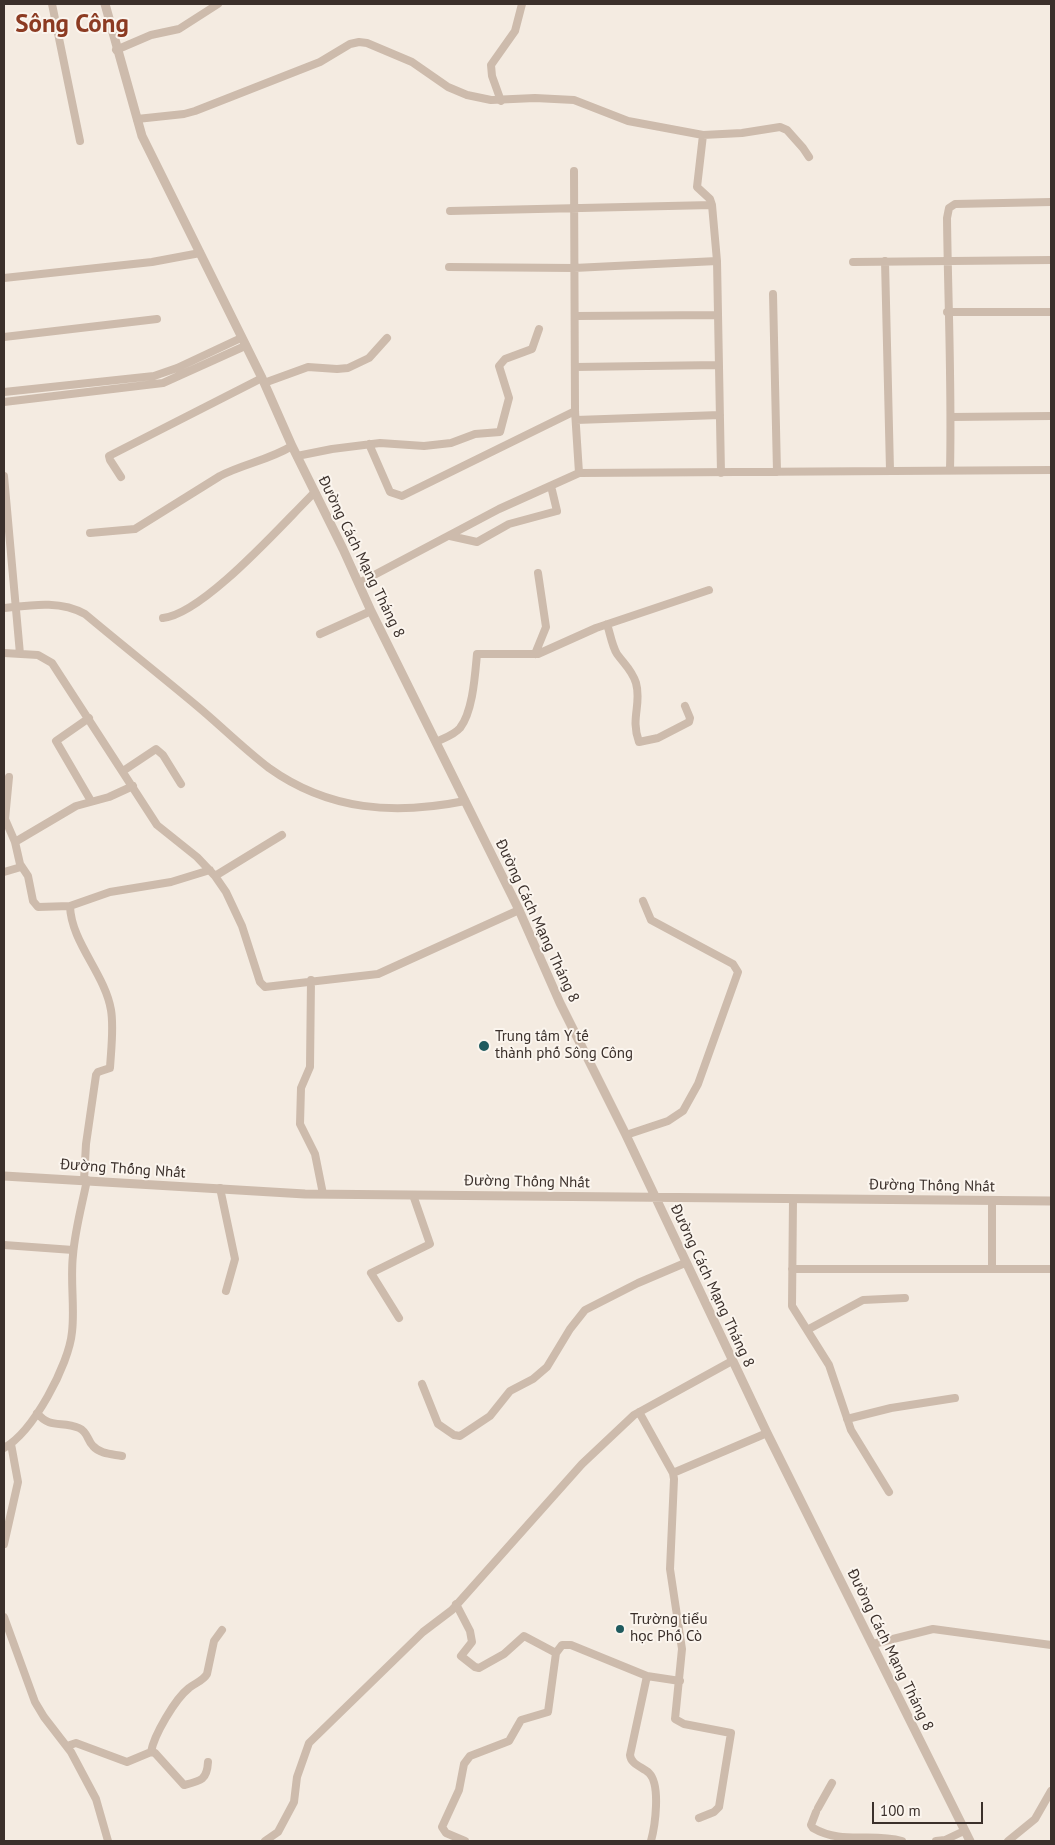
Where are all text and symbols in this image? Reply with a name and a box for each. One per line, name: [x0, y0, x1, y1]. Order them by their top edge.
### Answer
district label: Sông Công: [15, 10, 129, 40]
street label: Đường Cách Mạng Tháng 8: [314, 473, 408, 641]
street label: Đường Cách Mạng Tháng 8: [491, 837, 583, 1005]
place label: Trung tâm Y tế thành phố Sông Công: [495, 1028, 633, 1063]
marker: Trung tâm Y tế thành phố Sông Công: [477, 1039, 491, 1053]
street label: Đường Thống Nhất: [60, 1156, 186, 1182]
street label: Đường Thống Nhất: [464, 1172, 590, 1192]
street label: Đường Thống Nhất: [869, 1176, 995, 1196]
street label: Đường Cách Mạng Tháng 8: [666, 1202, 758, 1370]
street label: Đường Cách Mạng Tháng 8: [843, 1566, 937, 1734]
place label: Trường tiểu học Phố Cò: [630, 1611, 708, 1646]
marker: Trường tiểu học Phố Cò: [614, 1623, 626, 1635]
scale bar: [875, 1792, 986, 1824]
text: 100 m: [880, 1801, 921, 1820]

